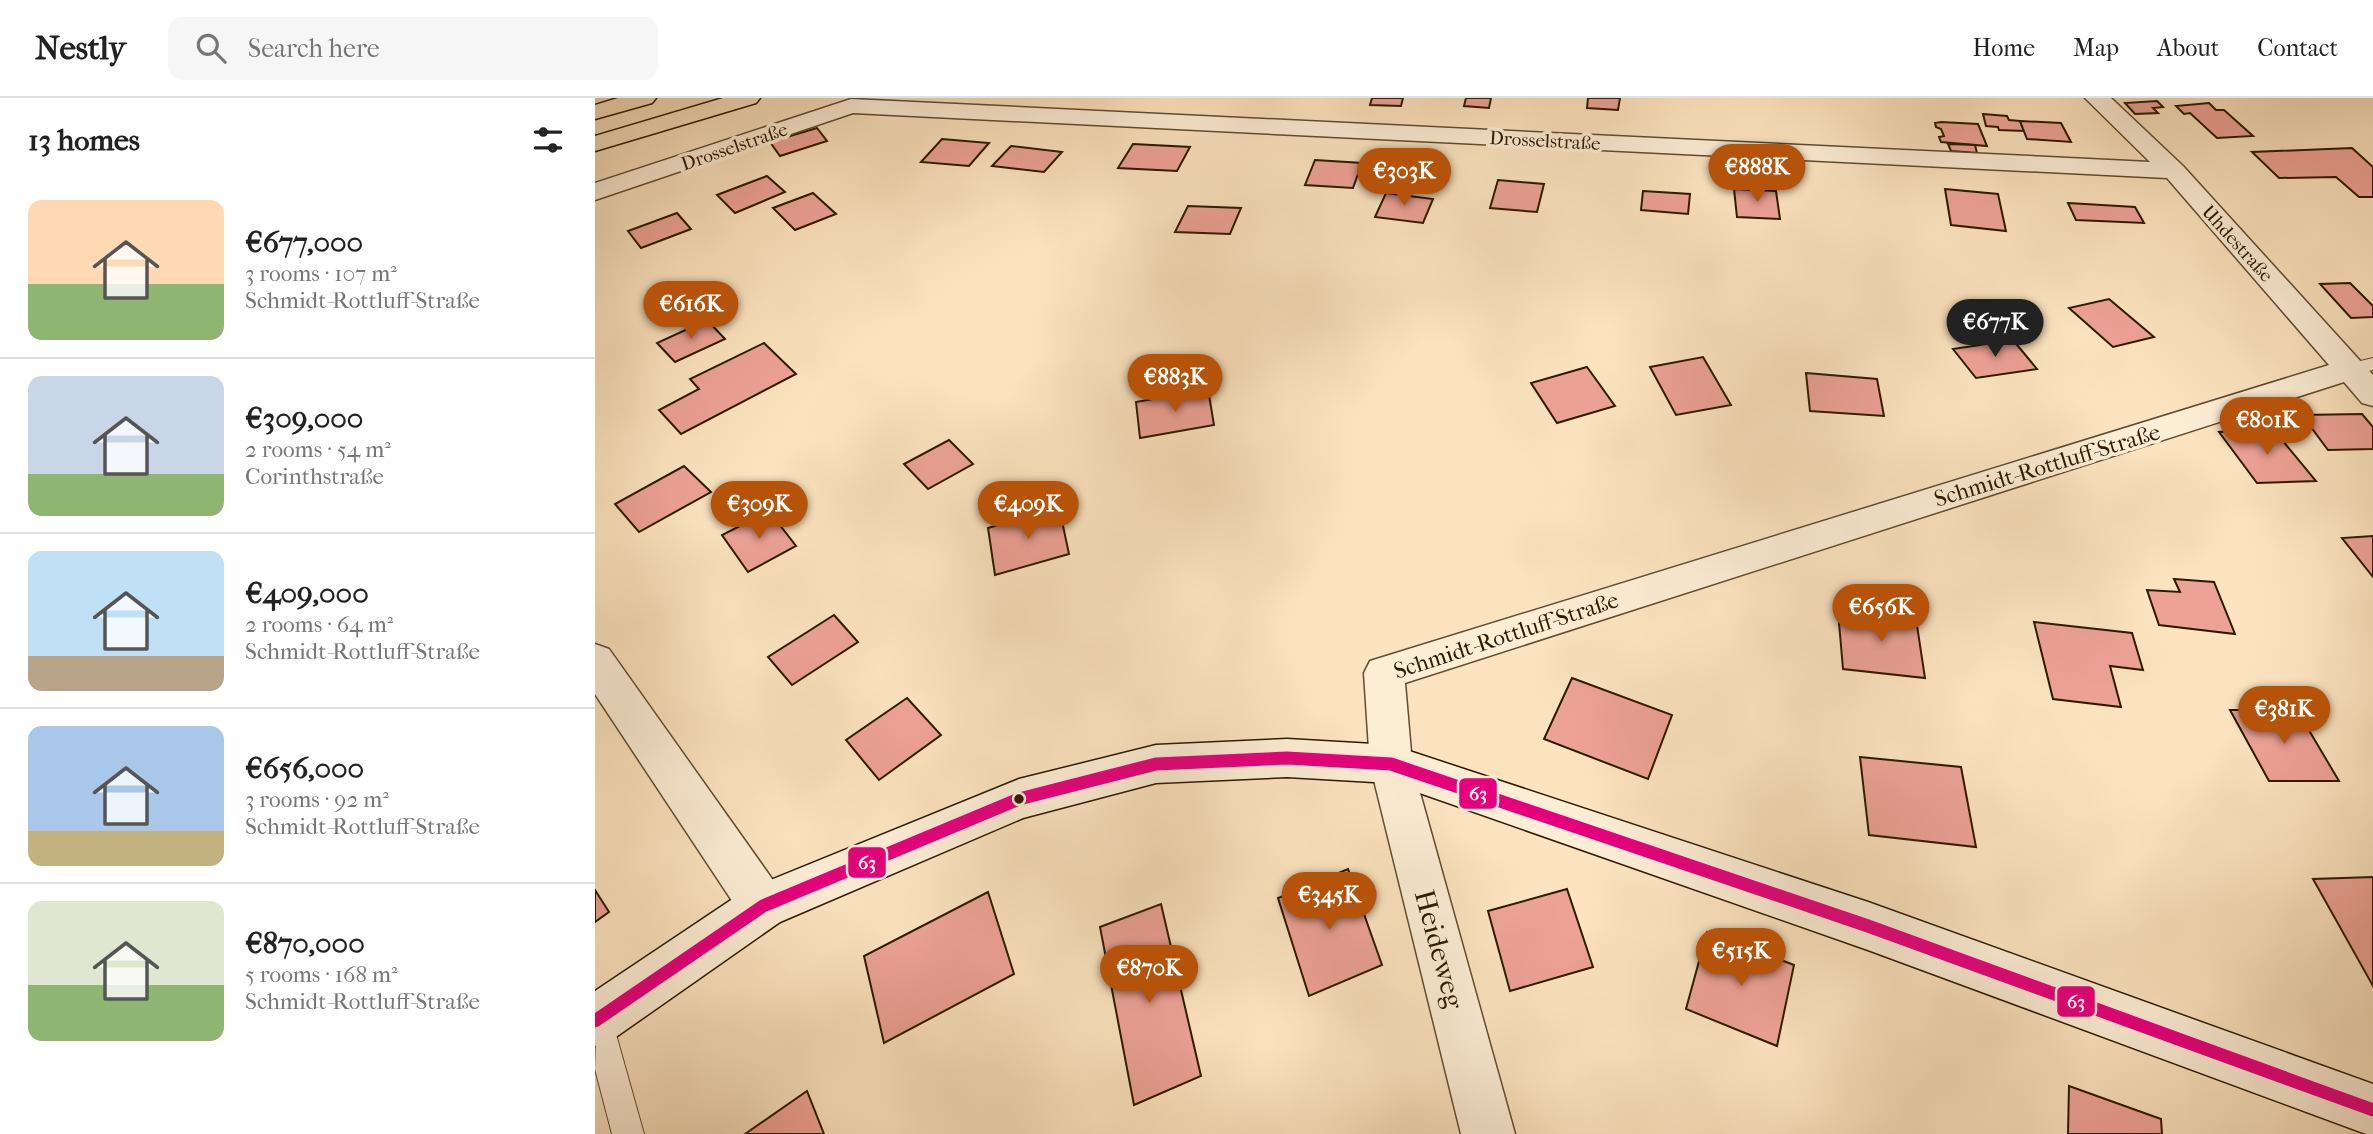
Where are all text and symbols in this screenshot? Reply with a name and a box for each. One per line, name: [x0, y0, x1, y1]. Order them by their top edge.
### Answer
search box: [168, 17, 658, 80]
text: Nestly: [35, 29, 126, 68]
icon: search: [192, 29, 230, 67]
text: Search here: [248, 33, 380, 64]
text: Home: [1973, 34, 2035, 62]
text: Map: [2073, 34, 2119, 62]
text: About: [2157, 34, 2219, 62]
text: Contact: [2257, 34, 2338, 62]
street label: Drosselstraße: [678, 118, 790, 175]
icon: filters: [529, 121, 567, 159]
text: 13 homes: [28, 123, 140, 158]
street label: Drosselstraße: [1489, 127, 1601, 155]
pin: €888K: [1708, 144, 1806, 204]
pin: €303K: [1355, 148, 1453, 208]
text: €888K: [1724, 153, 1790, 180]
text: €303K: [1373, 157, 1435, 184]
street label: Uhdestraße: [2197, 201, 2277, 287]
text: €677,000: [245, 225, 363, 260]
icon: home: [84, 228, 168, 312]
text: 3 rooms · 107 m²: [245, 260, 397, 287]
pin: €616K: [642, 282, 740, 341]
text: Schmidt-Rottluff-Straße: [245, 287, 480, 314]
text: €616K: [659, 290, 723, 317]
pin: €677K: [1946, 300, 2044, 359]
text: €677K: [1963, 308, 2027, 335]
pin: €883K: [1126, 354, 1224, 414]
text: €883K: [1144, 363, 1206, 390]
pin: €801K: [2218, 398, 2316, 457]
text: €309,000: [245, 401, 363, 436]
icon: home: [84, 404, 168, 488]
text: €801K: [2236, 406, 2298, 433]
street label: Schmidt-Rottluff-Straße: [1931, 418, 2163, 513]
text: 2 rooms · 54 m²: [245, 436, 391, 463]
text: Corinthstraße: [245, 463, 384, 490]
pin: €309K: [710, 482, 808, 541]
pin: €409K: [979, 482, 1077, 541]
text: €309K: [727, 490, 791, 517]
text: €409K: [994, 490, 1062, 517]
text: €409,000: [245, 576, 369, 611]
icon: home: [84, 579, 168, 663]
pin: €656K: [1832, 584, 1930, 644]
street label: Schmidt-Rottluff-Straße: [1390, 586, 1622, 685]
text: €656K: [1848, 593, 1914, 620]
text: 2 rooms · 64 m²: [245, 611, 393, 638]
text: Schmidt-Rottluff-Straße: [245, 638, 480, 665]
pin: €381K: [2235, 686, 2333, 746]
text: €381K: [2254, 695, 2314, 722]
text: €656,000: [245, 751, 364, 786]
icon: home: [84, 754, 168, 838]
line badge: 63: [1458, 777, 1498, 810]
text: 63: [1469, 783, 1487, 805]
text: 3 rooms · 92 m²: [245, 786, 389, 813]
unlabelled marker: [1012, 792, 1026, 806]
text: Schmidt-Rottluff-Straße: [245, 813, 480, 840]
line badge: 63: [847, 846, 887, 879]
text: 63: [858, 852, 876, 874]
pin: €345K: [1280, 872, 1378, 932]
text: €345K: [1298, 881, 1360, 908]
street label: Heideweg: [1408, 886, 1471, 1013]
text: €870,000: [245, 926, 365, 961]
pin: €515K: [1692, 928, 1790, 988]
icon: home: [84, 929, 168, 1013]
text: €515K: [1712, 937, 1770, 964]
pin: €870K: [1100, 946, 1198, 1005]
text: €870K: [1116, 954, 1182, 981]
text: 5 rooms · 168 m²: [245, 961, 398, 988]
line badge: 63: [2056, 985, 2096, 1018]
text: Schmidt-Rottluff-Straße: [245, 988, 480, 1015]
text: 63: [2067, 991, 2085, 1013]

